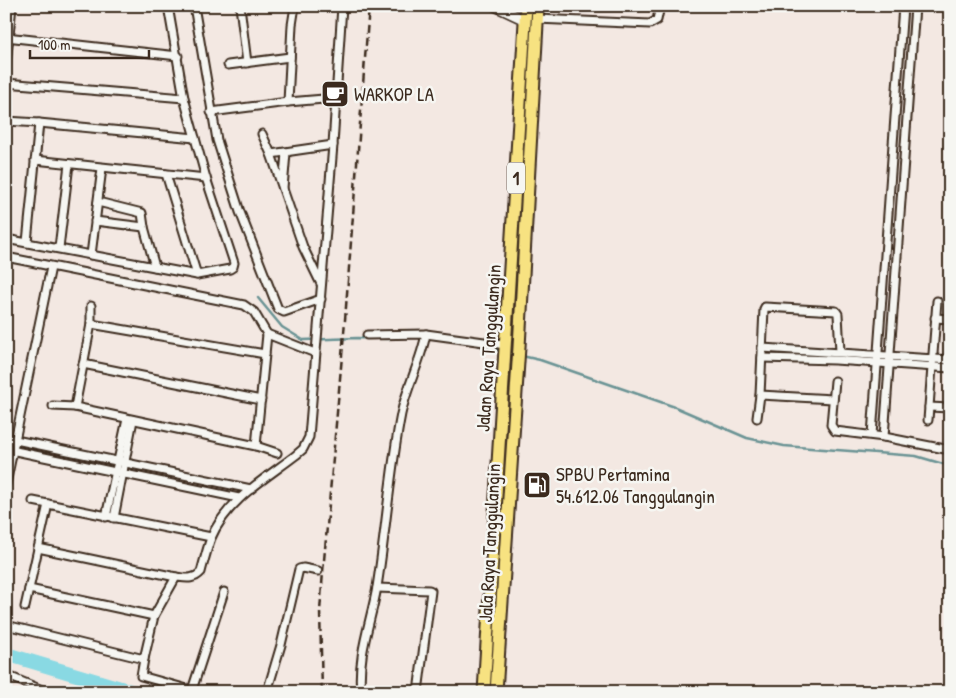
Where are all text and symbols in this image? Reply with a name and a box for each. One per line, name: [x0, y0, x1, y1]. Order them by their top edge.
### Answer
scale bar: [30, 28, 149, 60]
text: 100 m: [38, 34, 71, 55]
cafe icon: WARKOP LA: [320, 79, 350, 109]
place label: WARKOP LA: [354, 81, 434, 107]
road number: 1: [507, 162, 525, 194]
street label: Jalan Raya Tanggulangin: [469, 263, 507, 433]
place label: SPBU Pertamina 54.612.06 Tanggulangin: [556, 461, 715, 509]
street label: Jala Raya Tanggulangin: [472, 463, 506, 623]
fuel station icon: SPBU Pertamina 54.612.06 Tanggulangin: [522, 470, 552, 500]

